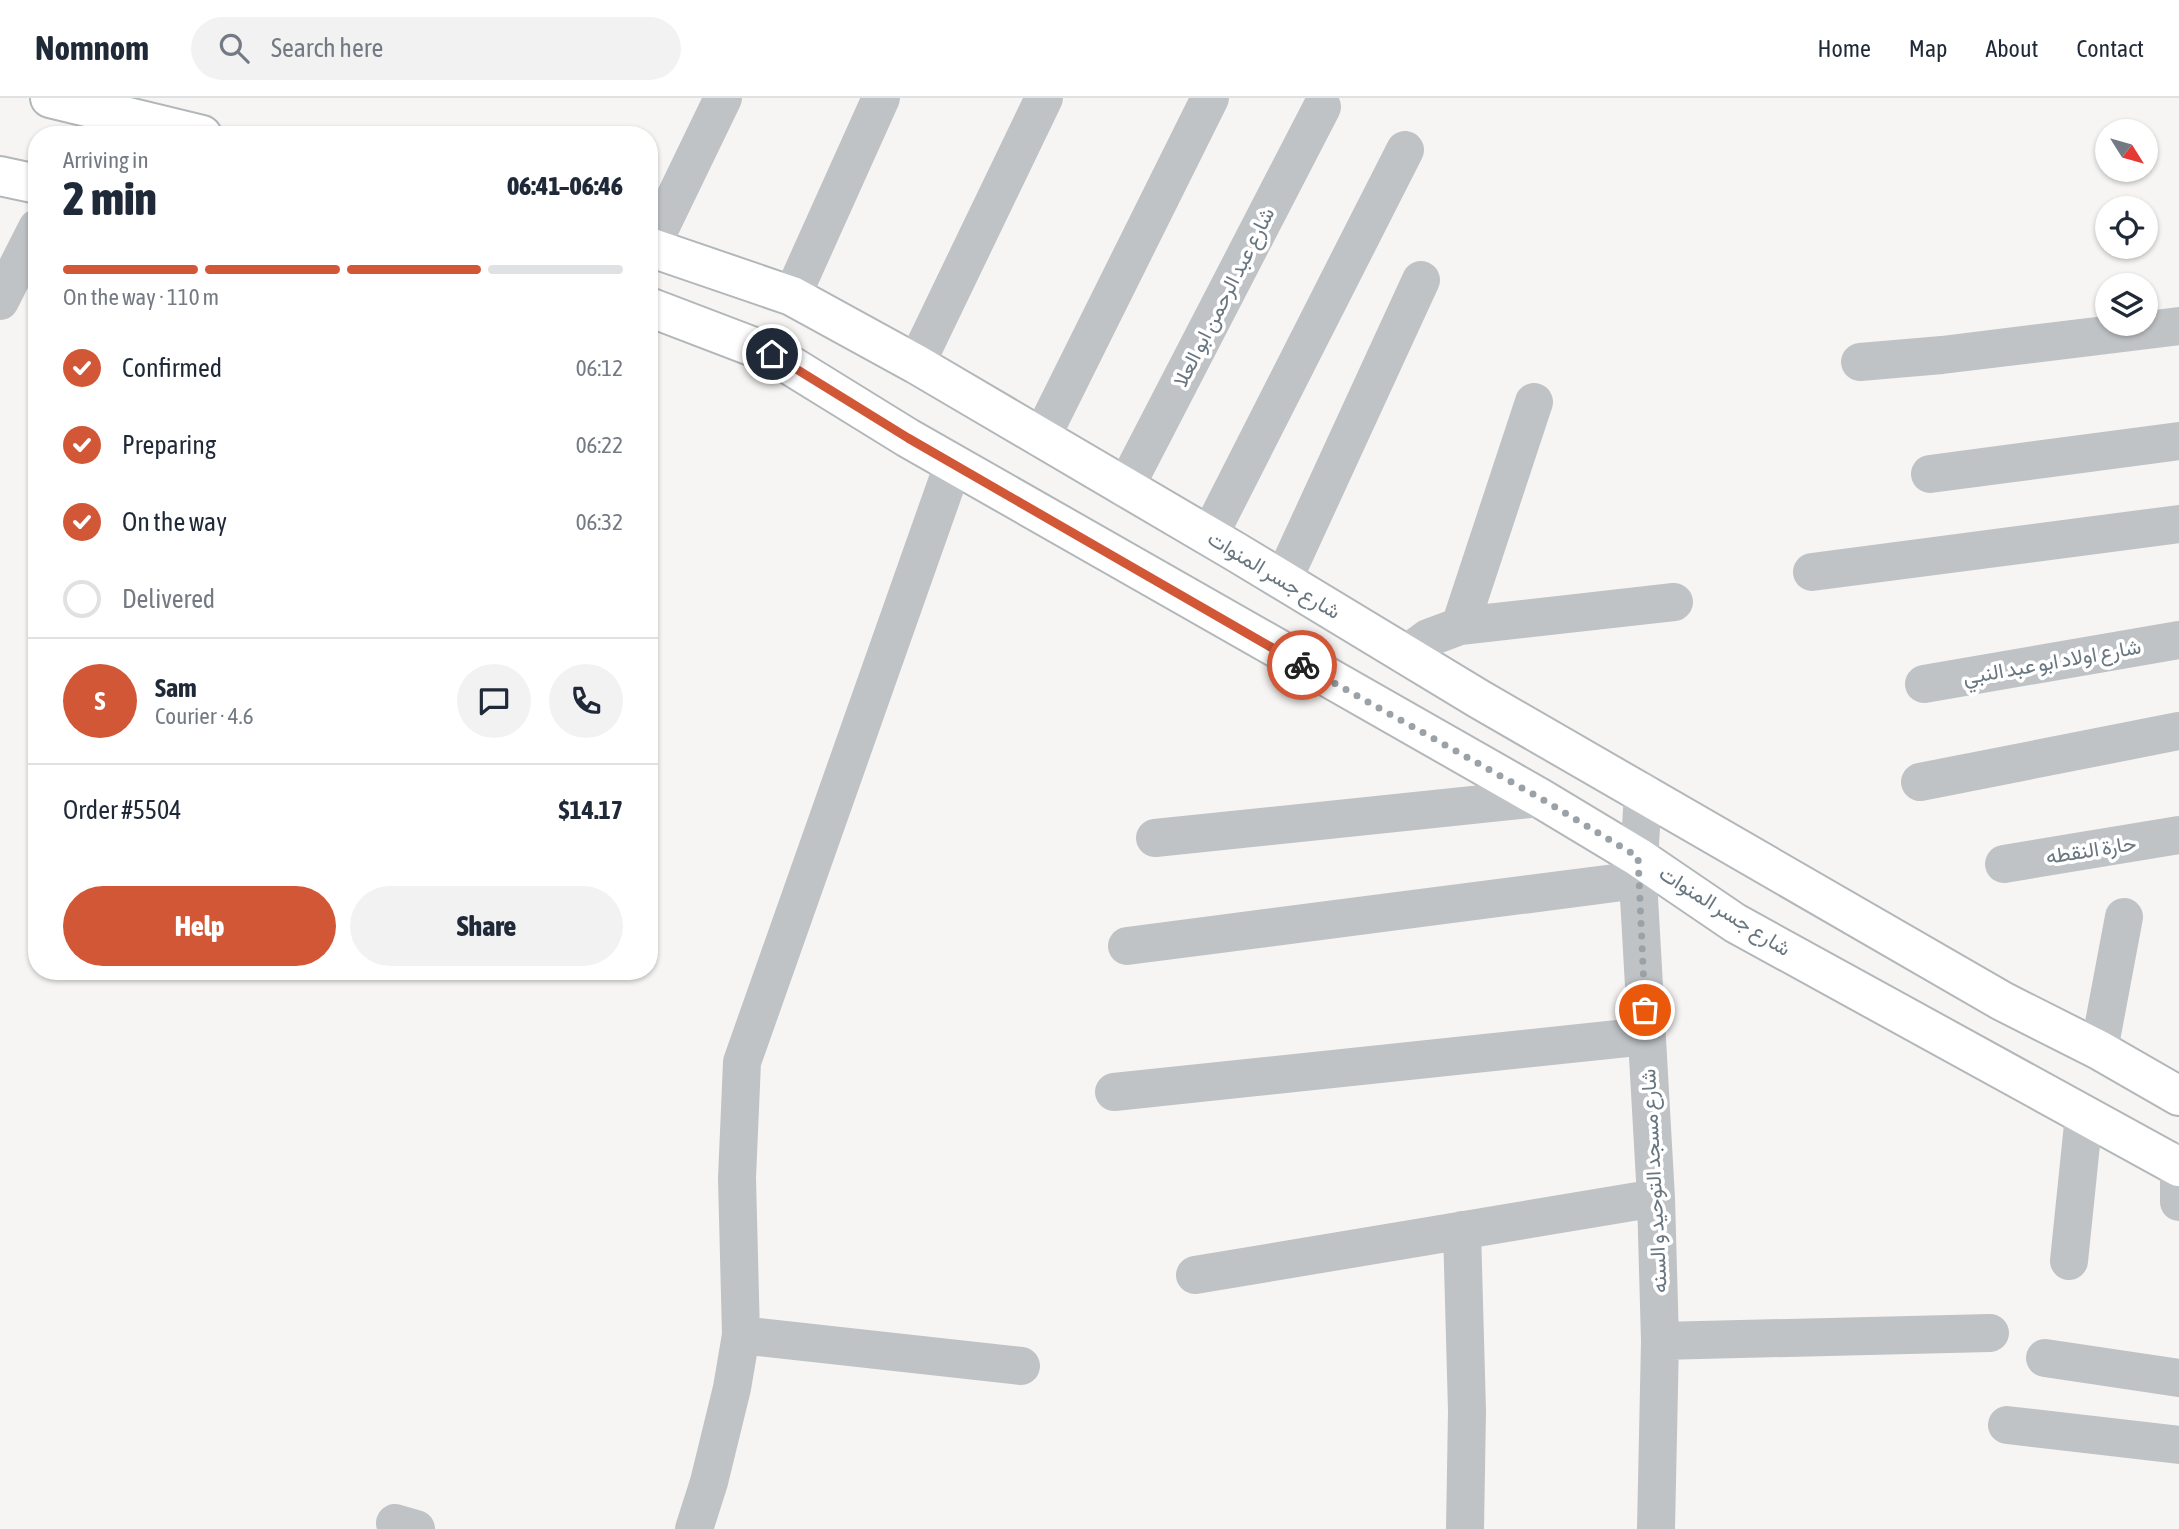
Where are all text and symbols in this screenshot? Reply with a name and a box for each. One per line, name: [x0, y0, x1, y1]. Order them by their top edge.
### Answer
search box: [191, 17, 681, 80]
text: Nomnom: [35, 29, 149, 67]
icon: search: [215, 29, 253, 67]
text: Search here: [271, 33, 383, 63]
text: Home: [1817, 35, 1871, 62]
text: Map: [1909, 35, 1947, 62]
text: About: [1985, 35, 2038, 62]
text: Contact: [2076, 35, 2144, 62]
north arrow: [2095, 119, 2158, 182]
map controls: [2095, 119, 2158, 336]
text: Arriving in: [63, 147, 149, 173]
text: 06:41–06:46: [507, 171, 623, 201]
text: 2 min: [63, 172, 157, 225]
button: locate: [2095, 196, 2158, 259]
street label: شارع عبد الرحمن ابو العلا: [1168, 203, 1281, 391]
button: layers: [2095, 273, 2158, 336]
text: On the way · 110 m: [63, 284, 219, 310]
pin: [742, 324, 802, 384]
icon: home: [753, 335, 791, 373]
icon: check: [63, 349, 101, 387]
text: Confirmed: [122, 353, 222, 383]
text: 06:12: [576, 355, 623, 381]
icon: check: [63, 426, 101, 464]
text: Preparing: [122, 430, 216, 460]
text: 06:22: [576, 432, 623, 458]
icon: check: [63, 503, 101, 541]
text: On the way: [122, 507, 227, 537]
text: 06:32: [576, 509, 623, 535]
street label: شارع جسر المنوات: [1202, 525, 1345, 626]
text: Delivered: [122, 584, 215, 614]
courier: [1267, 630, 1337, 700]
street label: شارع اولاد ابو عبد النبي: [1961, 634, 2144, 694]
icon: bike: [1283, 646, 1321, 684]
button: chat: [457, 664, 531, 738]
button: phone: [549, 664, 623, 738]
text: Sam: [155, 673, 197, 703]
text: S: [95, 686, 105, 716]
text: Courier · 4.6: [155, 703, 254, 729]
text: Order #5504: [63, 795, 182, 825]
text: $14.17: [559, 795, 623, 825]
street label: حارة النقطه: [2044, 830, 2138, 870]
street label: شارع جسر المنوات: [1654, 860, 1796, 963]
button: Help: [63, 886, 336, 966]
button: Share: [350, 886, 623, 966]
pin: [1615, 980, 1675, 1040]
icon: bag: [1626, 991, 1664, 1029]
street label: شارع مسجد التوحيد و السنه: [1635, 1068, 1674, 1294]

